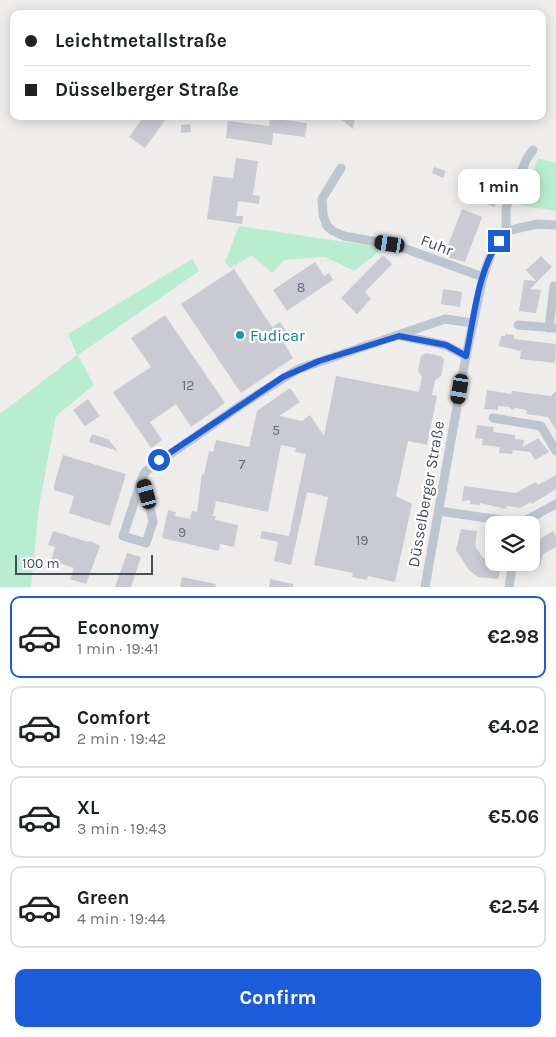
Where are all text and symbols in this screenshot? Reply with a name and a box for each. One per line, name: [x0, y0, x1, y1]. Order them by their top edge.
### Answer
text: Leichtmetallstraße: [55, 30, 227, 52]
text: Düsselberger Straße: [55, 79, 239, 101]
callout: 1 min: [458, 168, 540, 204]
text: 1 min: [479, 177, 519, 196]
street label: Fuhr: [418, 230, 456, 260]
route end: [488, 230, 510, 252]
car: [374, 234, 405, 254]
house number: 8: [297, 279, 305, 296]
place label: Fudicar: [250, 326, 305, 345]
marker: Fudicar: [234, 329, 246, 341]
car: [450, 373, 469, 405]
house number: 12: [182, 377, 194, 394]
street label: Düsselberger Straße: [404, 419, 448, 569]
house number: 5: [272, 422, 280, 439]
route start: [148, 449, 170, 471]
house number: 7: [239, 456, 246, 473]
car: [135, 478, 158, 510]
map controls: [485, 516, 540, 571]
button: layers: [485, 516, 540, 571]
house number: 9: [178, 524, 186, 541]
house number: 19: [356, 532, 368, 549]
scale bar: [15, 552, 152, 575]
text: 100 m: [22, 555, 60, 572]
icon: car: [17, 615, 62, 660]
text: Economy: [77, 617, 159, 639]
text: €2.98: [488, 626, 539, 648]
text: 1 min · 19:41: [77, 639, 158, 658]
icon: car: [17, 705, 62, 750]
text: Comfort: [77, 707, 151, 729]
text: €4.02: [488, 716, 539, 738]
text: 2 min · 19:42: [77, 729, 166, 748]
icon: car: [17, 795, 62, 840]
text: XL: [77, 797, 99, 819]
text: €5.06: [488, 806, 539, 828]
text: 3 min · 19:43: [77, 819, 167, 838]
icon: car: [17, 885, 62, 930]
text: Green: [77, 887, 129, 909]
text: €2.54: [489, 896, 539, 918]
text: 4 min · 19:44: [77, 909, 166, 928]
button: Confirm: [15, 969, 541, 1027]

